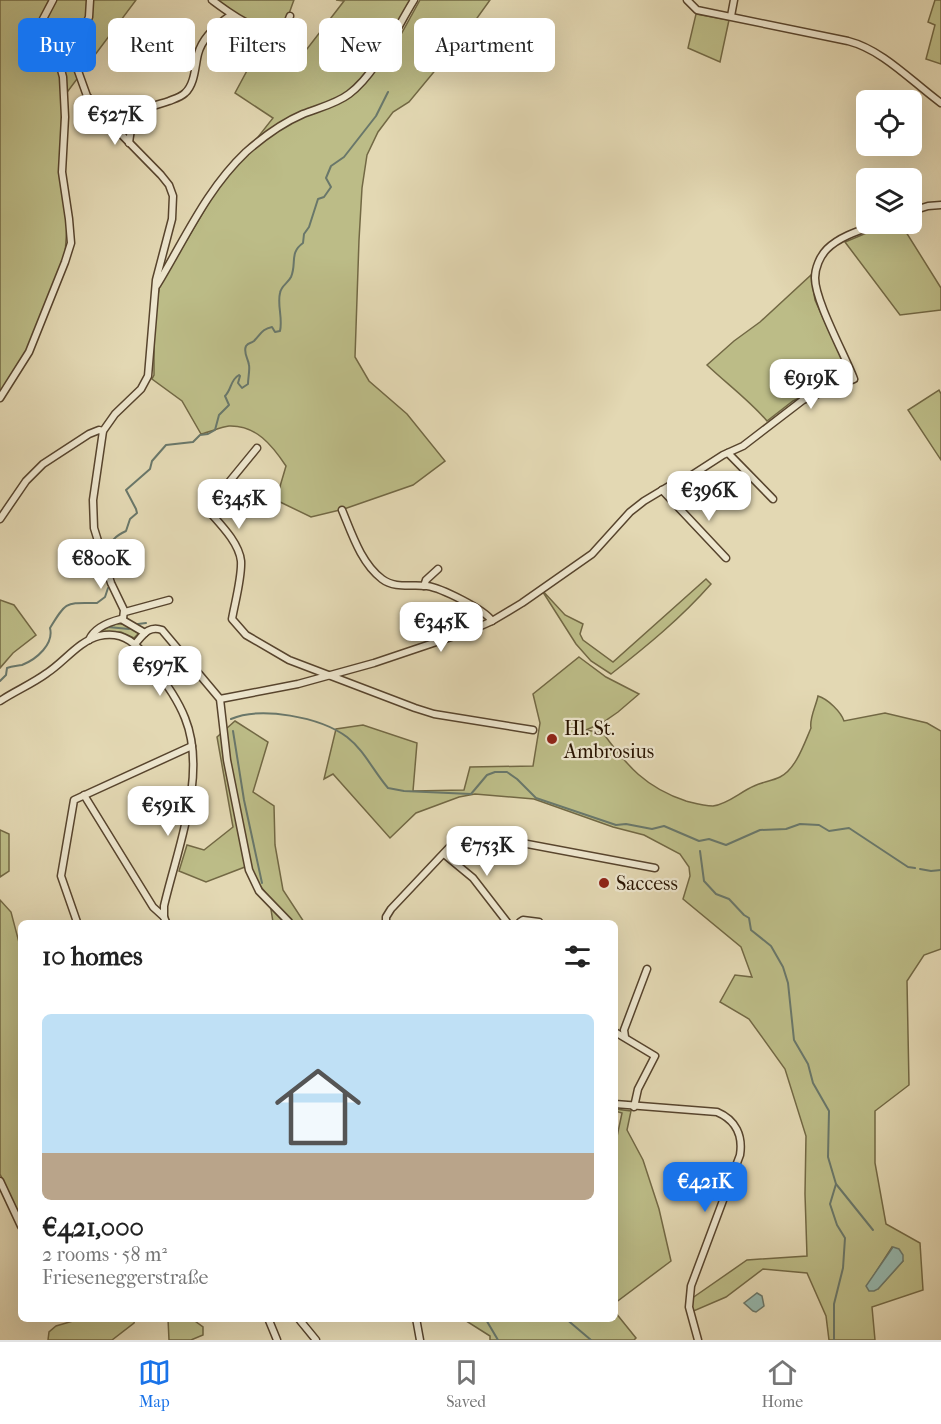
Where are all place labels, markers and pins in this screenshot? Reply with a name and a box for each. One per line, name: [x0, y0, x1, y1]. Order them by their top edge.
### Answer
pin: €527K: [73, 95, 157, 146]
pin: €919K: [769, 359, 853, 410]
pin: €396K: [667, 471, 751, 522]
pin: €345K: [197, 479, 281, 530]
pin: €800K: [59, 539, 143, 590]
pin: €345K: [399, 602, 483, 653]
pin: €597K: [118, 646, 202, 697]
place label: Hl. St. Ambrosius: [563, 717, 654, 763]
marker: Hl. St. Ambrosius: [545, 732, 559, 746]
pin: €591K: [126, 786, 210, 837]
pin: €753K: [445, 826, 529, 877]
place label: Saccess: [616, 872, 678, 895]
marker: Saccess: [597, 876, 611, 890]
pin: €421K: [663, 1162, 747, 1213]

